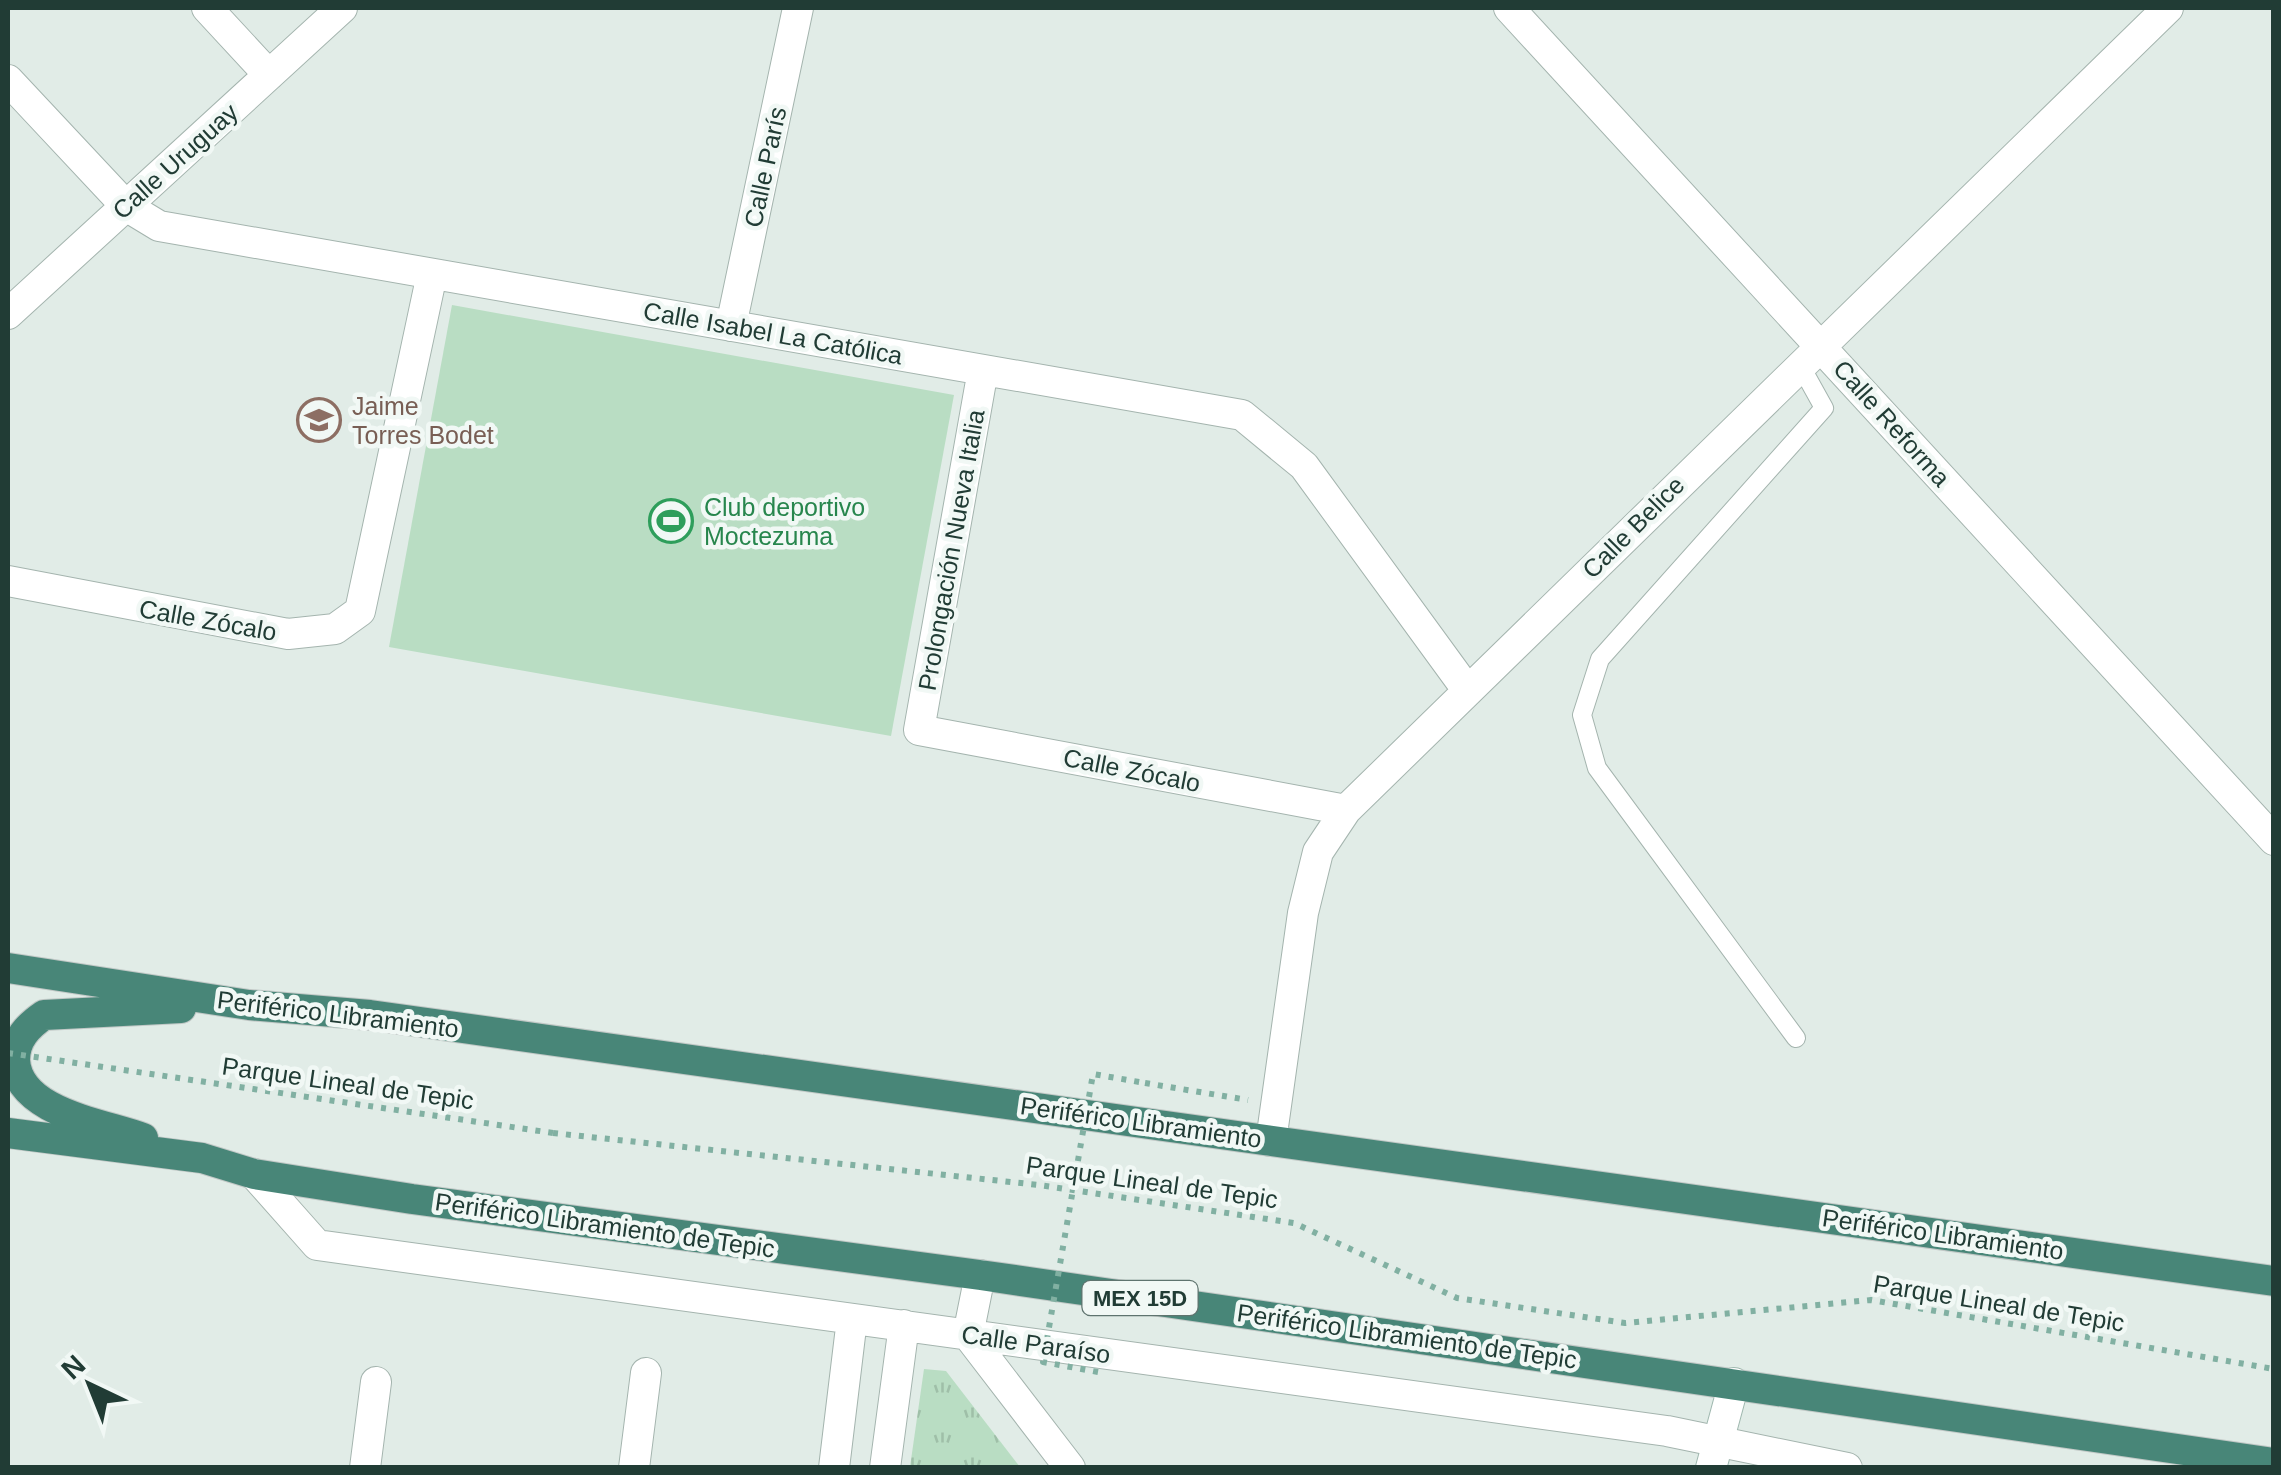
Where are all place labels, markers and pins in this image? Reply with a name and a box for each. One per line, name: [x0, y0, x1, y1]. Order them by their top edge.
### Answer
place label: Jaime Torres Bodet: [352, 392, 494, 449]
school or university icon: Jaime Torres Bodet: [296, 397, 342, 443]
place label: Club deportivo Moctezuma: [704, 493, 865, 550]
sports icon: Club deportivo Moctezuma: [648, 498, 694, 544]

